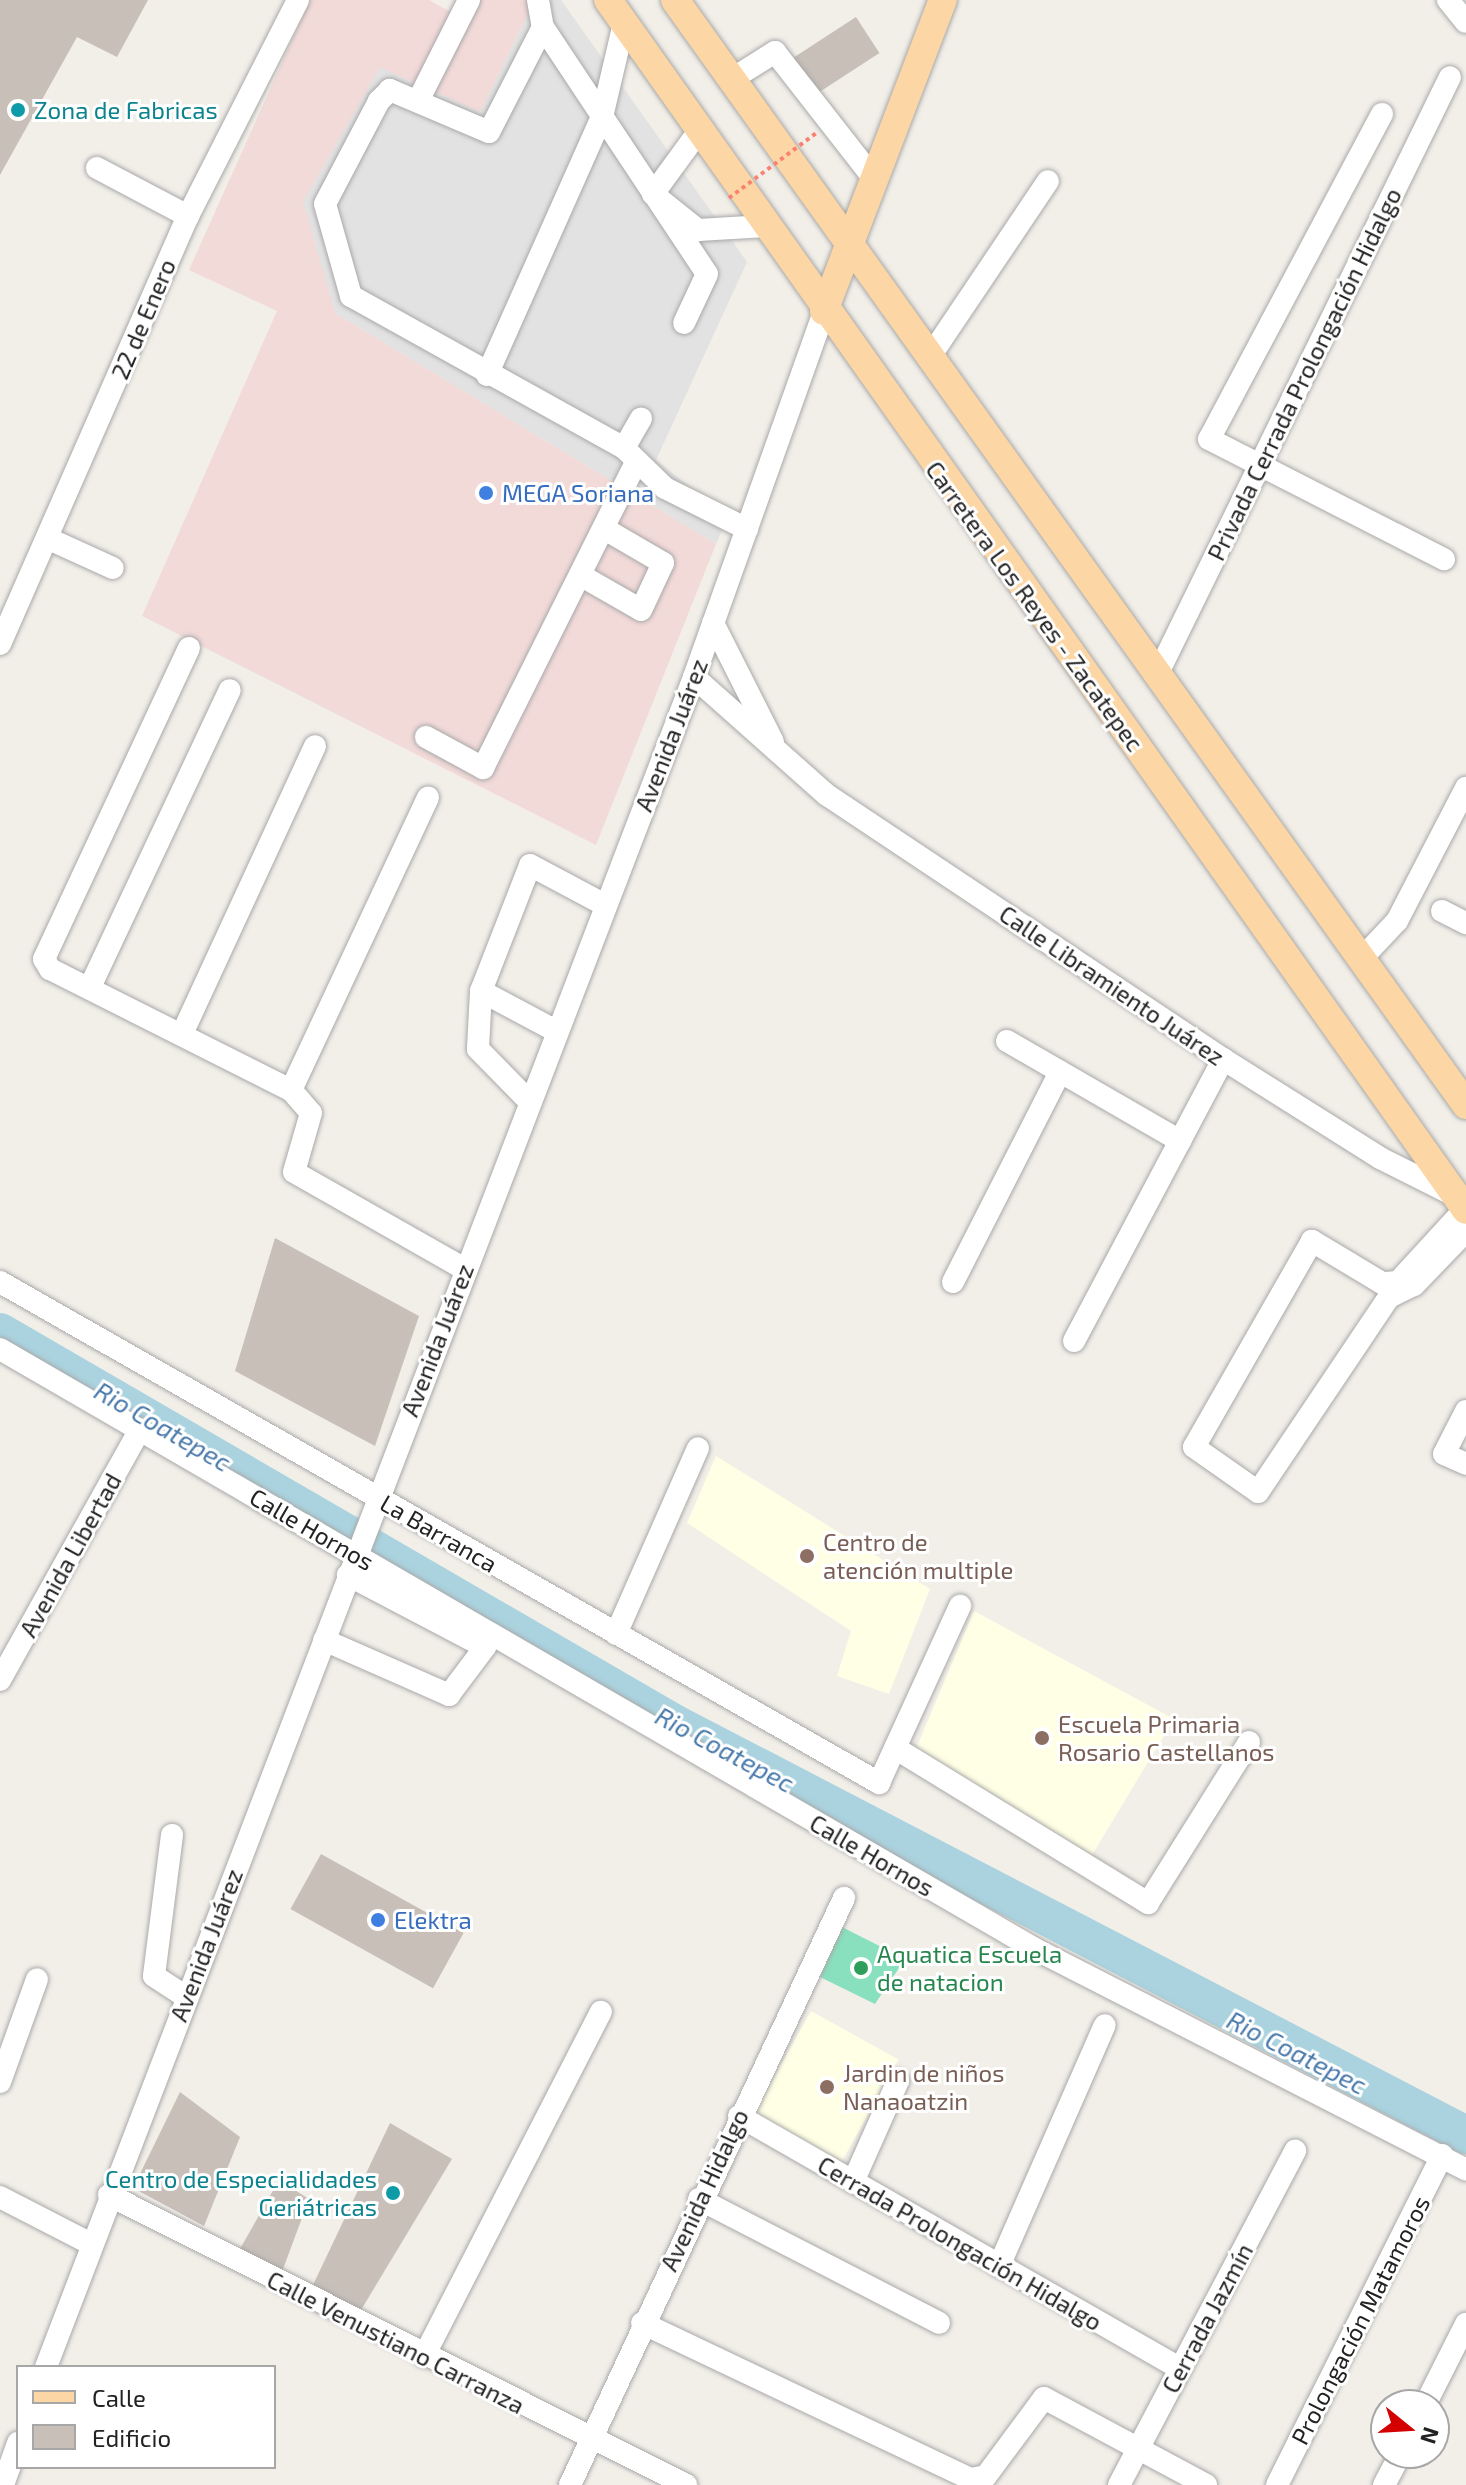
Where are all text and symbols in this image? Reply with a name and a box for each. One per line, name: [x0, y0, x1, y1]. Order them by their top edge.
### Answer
place label: Zona de Fabricas: [34, 96, 218, 124]
marker: Zona de Fabricas: [9, 101, 27, 119]
street label: Privada Cerrada Prolongación Hidalgo: [1201, 183, 1407, 565]
street label: 22 de Enero: [105, 255, 181, 383]
street label: Carretera Los Reyes - Zacatepec: [920, 455, 1150, 757]
place label: MEGA Soriana: [502, 479, 655, 507]
marker: MEGA Soriana: [477, 484, 495, 502]
street label: Avenida Juárez: [629, 654, 713, 816]
street label: Calle Libramiento Juárez: [994, 899, 1230, 1071]
street label: Avenida Juárez: [395, 1259, 479, 1421]
water label: Rio Coatepec: [89, 1374, 237, 1478]
street label: Avenida Libertad: [13, 1468, 127, 1642]
street label: Calle Hornos: [245, 1482, 379, 1576]
street label: La Barranca: [375, 1488, 503, 1578]
place label: Centro de atención multiple: [823, 1528, 1013, 1584]
marker: Centro de atención multiple: [798, 1547, 816, 1565]
water label: Rio Coatepec: [650, 1699, 800, 1799]
place label: Escuela Primaria Rosario Castellanos: [1058, 1710, 1275, 1766]
marker: Escuela Primaria Rosario Castellanos: [1033, 1729, 1051, 1747]
street label: Calle Hornos: [805, 1808, 939, 1902]
street label: Avenida Juárez: [164, 1864, 248, 2026]
place label: Elektra: [394, 1906, 472, 1934]
marker: Elektra: [369, 1911, 387, 1929]
place label: Aquatica Escuela de natacion: [877, 1940, 1062, 1996]
marker: Aquatica Escuela de natacion: [852, 1959, 870, 1977]
water label: Rio Coatepec: [1222, 2004, 1372, 2100]
place label: Jardin de niños Nanaoatzin: [843, 2059, 1004, 2115]
marker: Jardin de niños Nanaoatzin: [818, 2078, 836, 2096]
street label: Avenida Hidalgo: [654, 2105, 754, 2275]
street label: Cerrada Prolongación Hidalgo: [813, 2150, 1107, 2336]
place label: Centro de Especialidades Geriátricas: [105, 2165, 377, 2221]
marker: Centro de Especialidades Geriátricas: [384, 2184, 402, 2202]
street label: Prolongación Matamoros: [1285, 2191, 1435, 2449]
street label: Cerrada Jazmín: [1155, 2238, 1259, 2398]
street label: Calle Venustiano Carranza: [262, 2264, 530, 2420]
legend: [16, 2365, 276, 2469]
text: Calle: [92, 2383, 146, 2412]
north arrow: [1370, 2389, 1450, 2469]
text: Edificio: [92, 2423, 171, 2452]
text: N: [1416, 2424, 1446, 2447]

